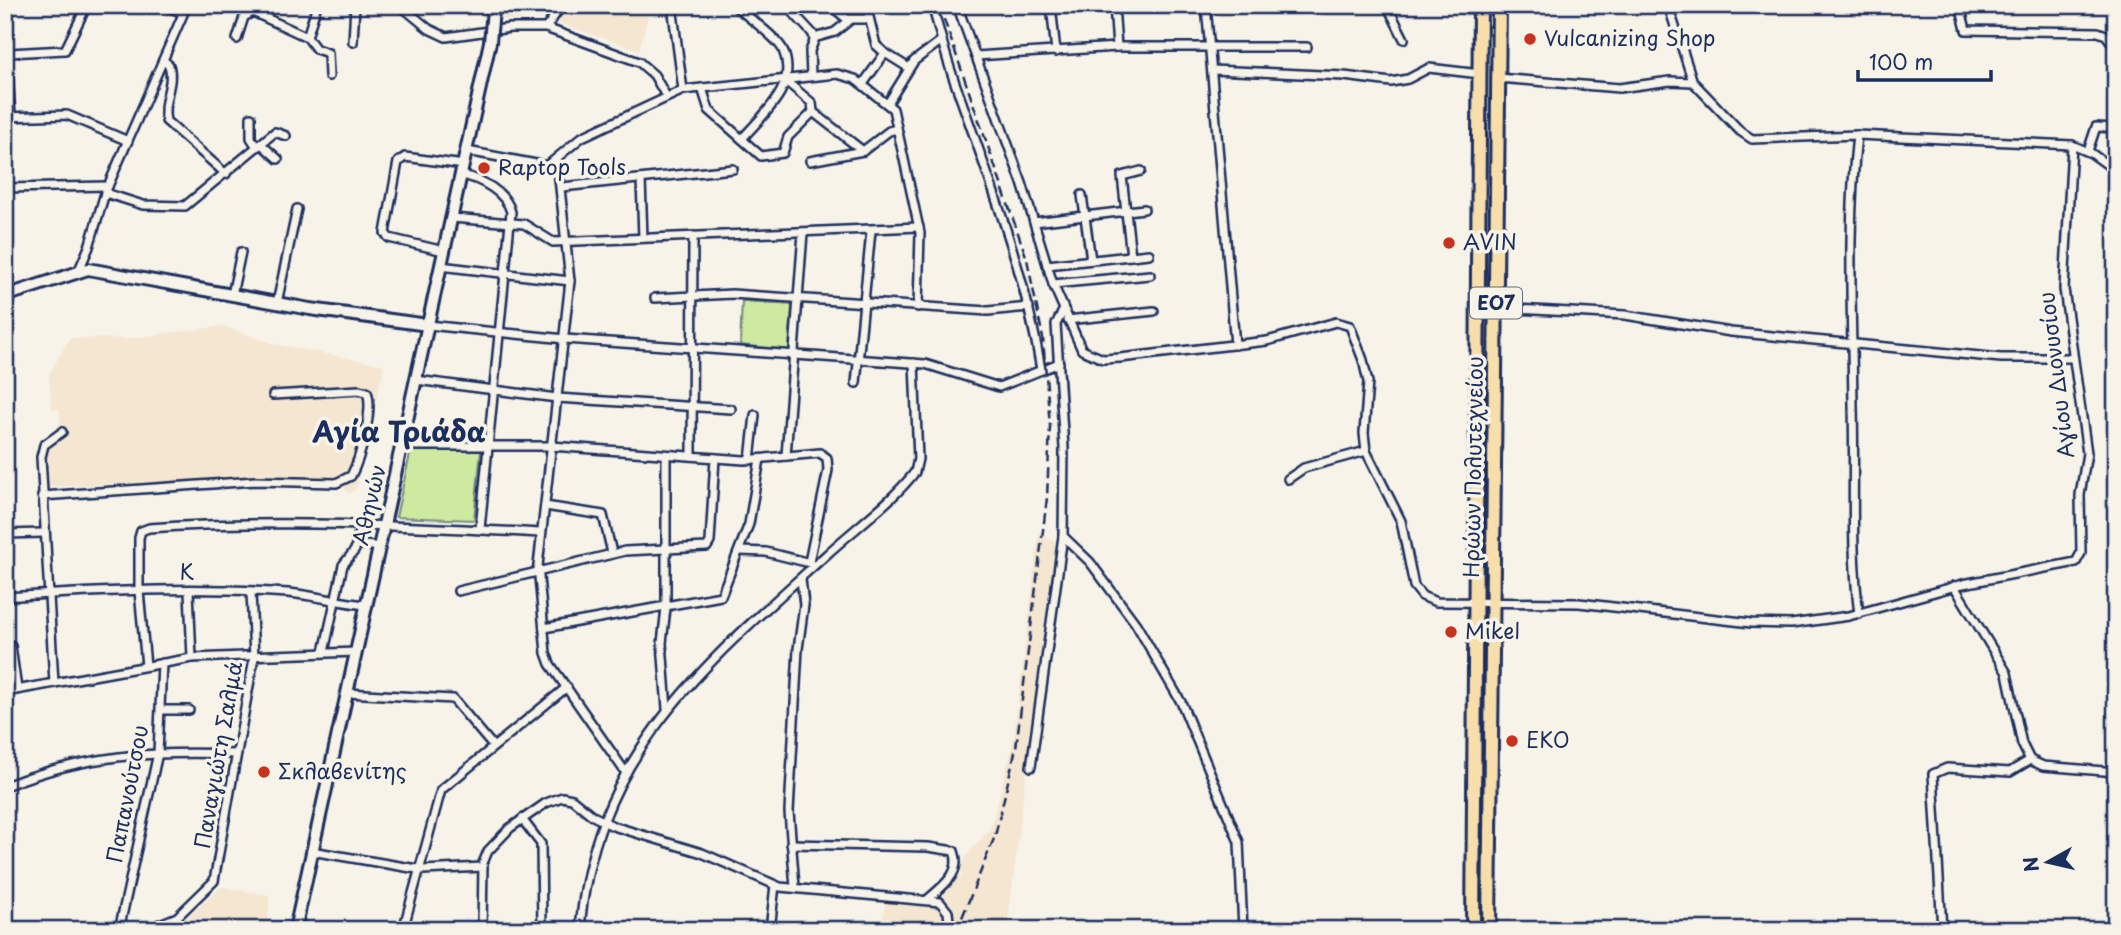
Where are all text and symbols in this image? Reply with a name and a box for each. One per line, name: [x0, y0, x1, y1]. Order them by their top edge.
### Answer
place label: Vulcanizing Shop: [1544, 21, 1715, 53]
marker: Vulcanizing Shop: [1522, 31, 1538, 47]
scale bar: [1858, 38, 1992, 82]
text: 100 m: [1869, 45, 1933, 77]
place label: Raptop Tools: [498, 150, 626, 182]
marker: Raptop Tools: [476, 160, 492, 176]
place label: AVIN: [1463, 225, 1517, 257]
marker: AVIN: [1441, 235, 1457, 251]
road number: ΕΟ7: [1470, 288, 1522, 318]
street label: Αγίου Διονυσίου: [2029, 290, 2081, 460]
street label: Ηρώων Πολυτεχνείου: [1454, 356, 1490, 578]
district label: Αγία Τριάδα: [311, 409, 486, 452]
street label: Αθηνών: [343, 461, 393, 548]
street label: Κ: [180, 555, 195, 587]
place label: Mikel: [1465, 614, 1520, 646]
marker: Mikel: [1443, 624, 1459, 640]
street label: Παναγιώτη Σαλμά: [185, 658, 249, 851]
street label: Παπανούτσου: [97, 722, 155, 865]
place label: EKO: [1526, 723, 1570, 755]
marker: EKO: [1504, 733, 1520, 749]
place label: Σκλαβενίτης: [278, 754, 407, 786]
marker: Σκλαβενίτης: [256, 764, 272, 780]
north arrow: [2012, 827, 2082, 897]
text: N: [2015, 855, 2045, 874]

